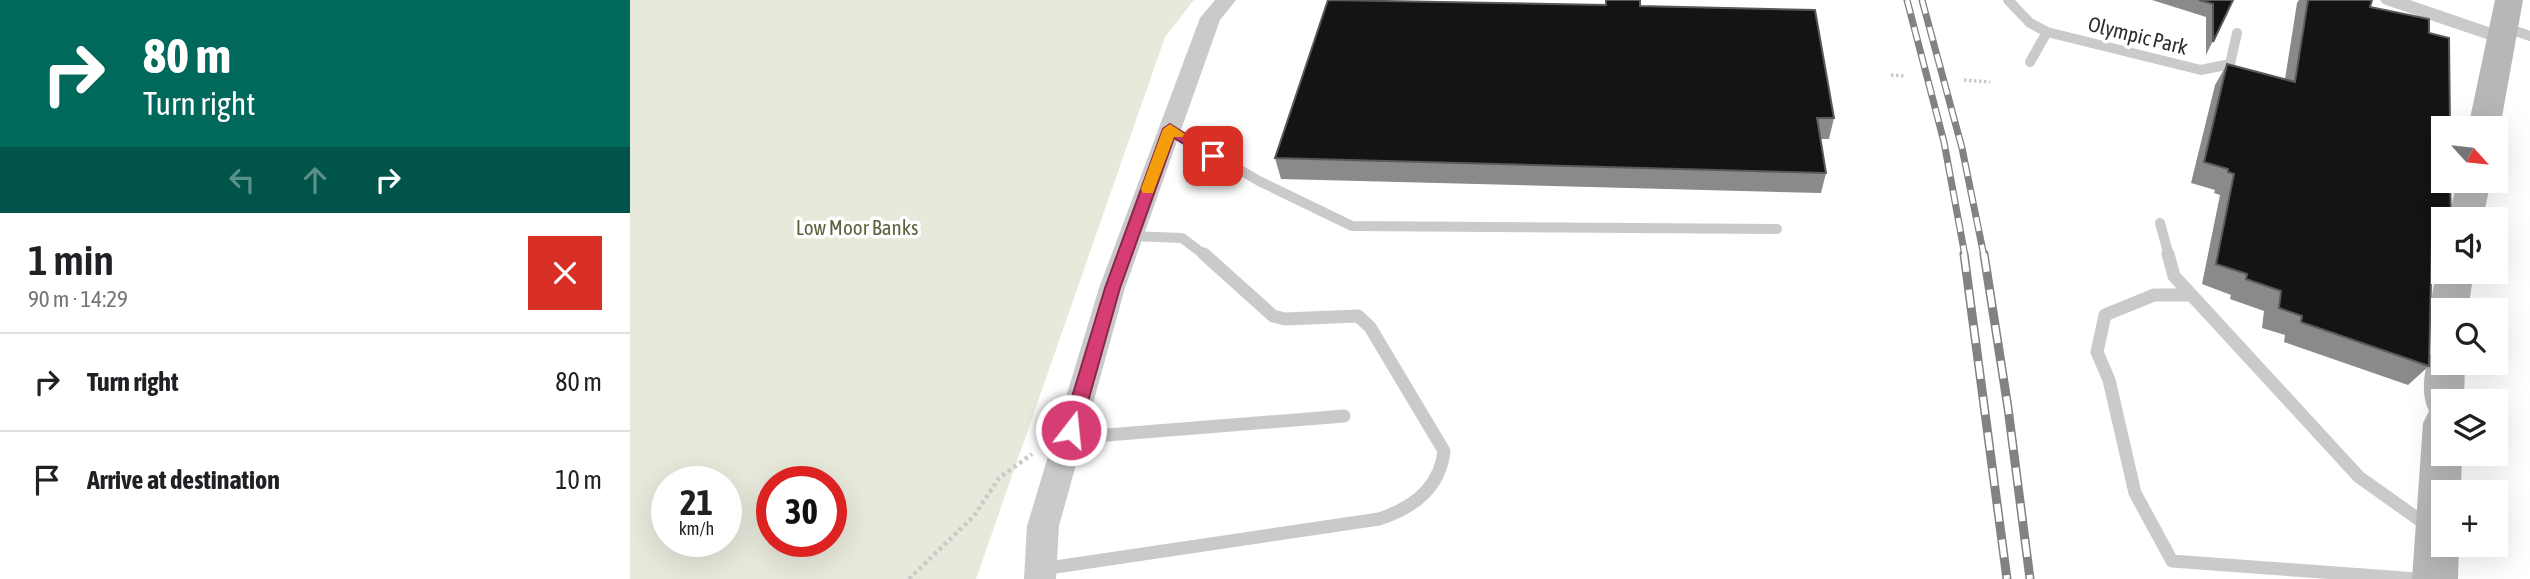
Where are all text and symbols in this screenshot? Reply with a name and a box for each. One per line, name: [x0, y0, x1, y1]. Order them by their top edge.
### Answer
street label: Olympic Park: [2086, 11, 2190, 59]
text: 80 m: [143, 27, 231, 83]
icon: right: [28, 28, 119, 119]
text: Turn right: [143, 85, 256, 122]
north arrow: [2431, 116, 2508, 192]
map controls: [2431, 116, 2508, 557]
pin: [1183, 126, 1243, 186]
icon: arrive: [1194, 137, 1232, 175]
icon: left: [223, 161, 261, 199]
icon: ahead: [296, 161, 334, 199]
icon: right: [369, 161, 407, 199]
button: sound: [2431, 207, 2508, 284]
park label: Low Moor Banks: [796, 215, 918, 239]
text: 1 min: [28, 236, 114, 284]
button: close: [528, 236, 602, 310]
text: 90 m · 14:29: [28, 286, 128, 312]
button: search: [2431, 298, 2508, 375]
icon: right: [28, 363, 66, 401]
text: Turn right: [87, 367, 178, 397]
text: 80 m: [555, 367, 602, 397]
button: layers: [2431, 389, 2508, 466]
position arrow: [1034, 393, 1108, 467]
icon: arrive: [28, 461, 66, 499]
text: Arrive at destination: [87, 465, 280, 495]
text: 10 m: [555, 465, 602, 495]
speed limit sign: 30: [756, 466, 847, 557]
button: +: [2431, 480, 2508, 557]
text: 21: [680, 482, 713, 522]
text: km/h: [679, 518, 714, 539]

